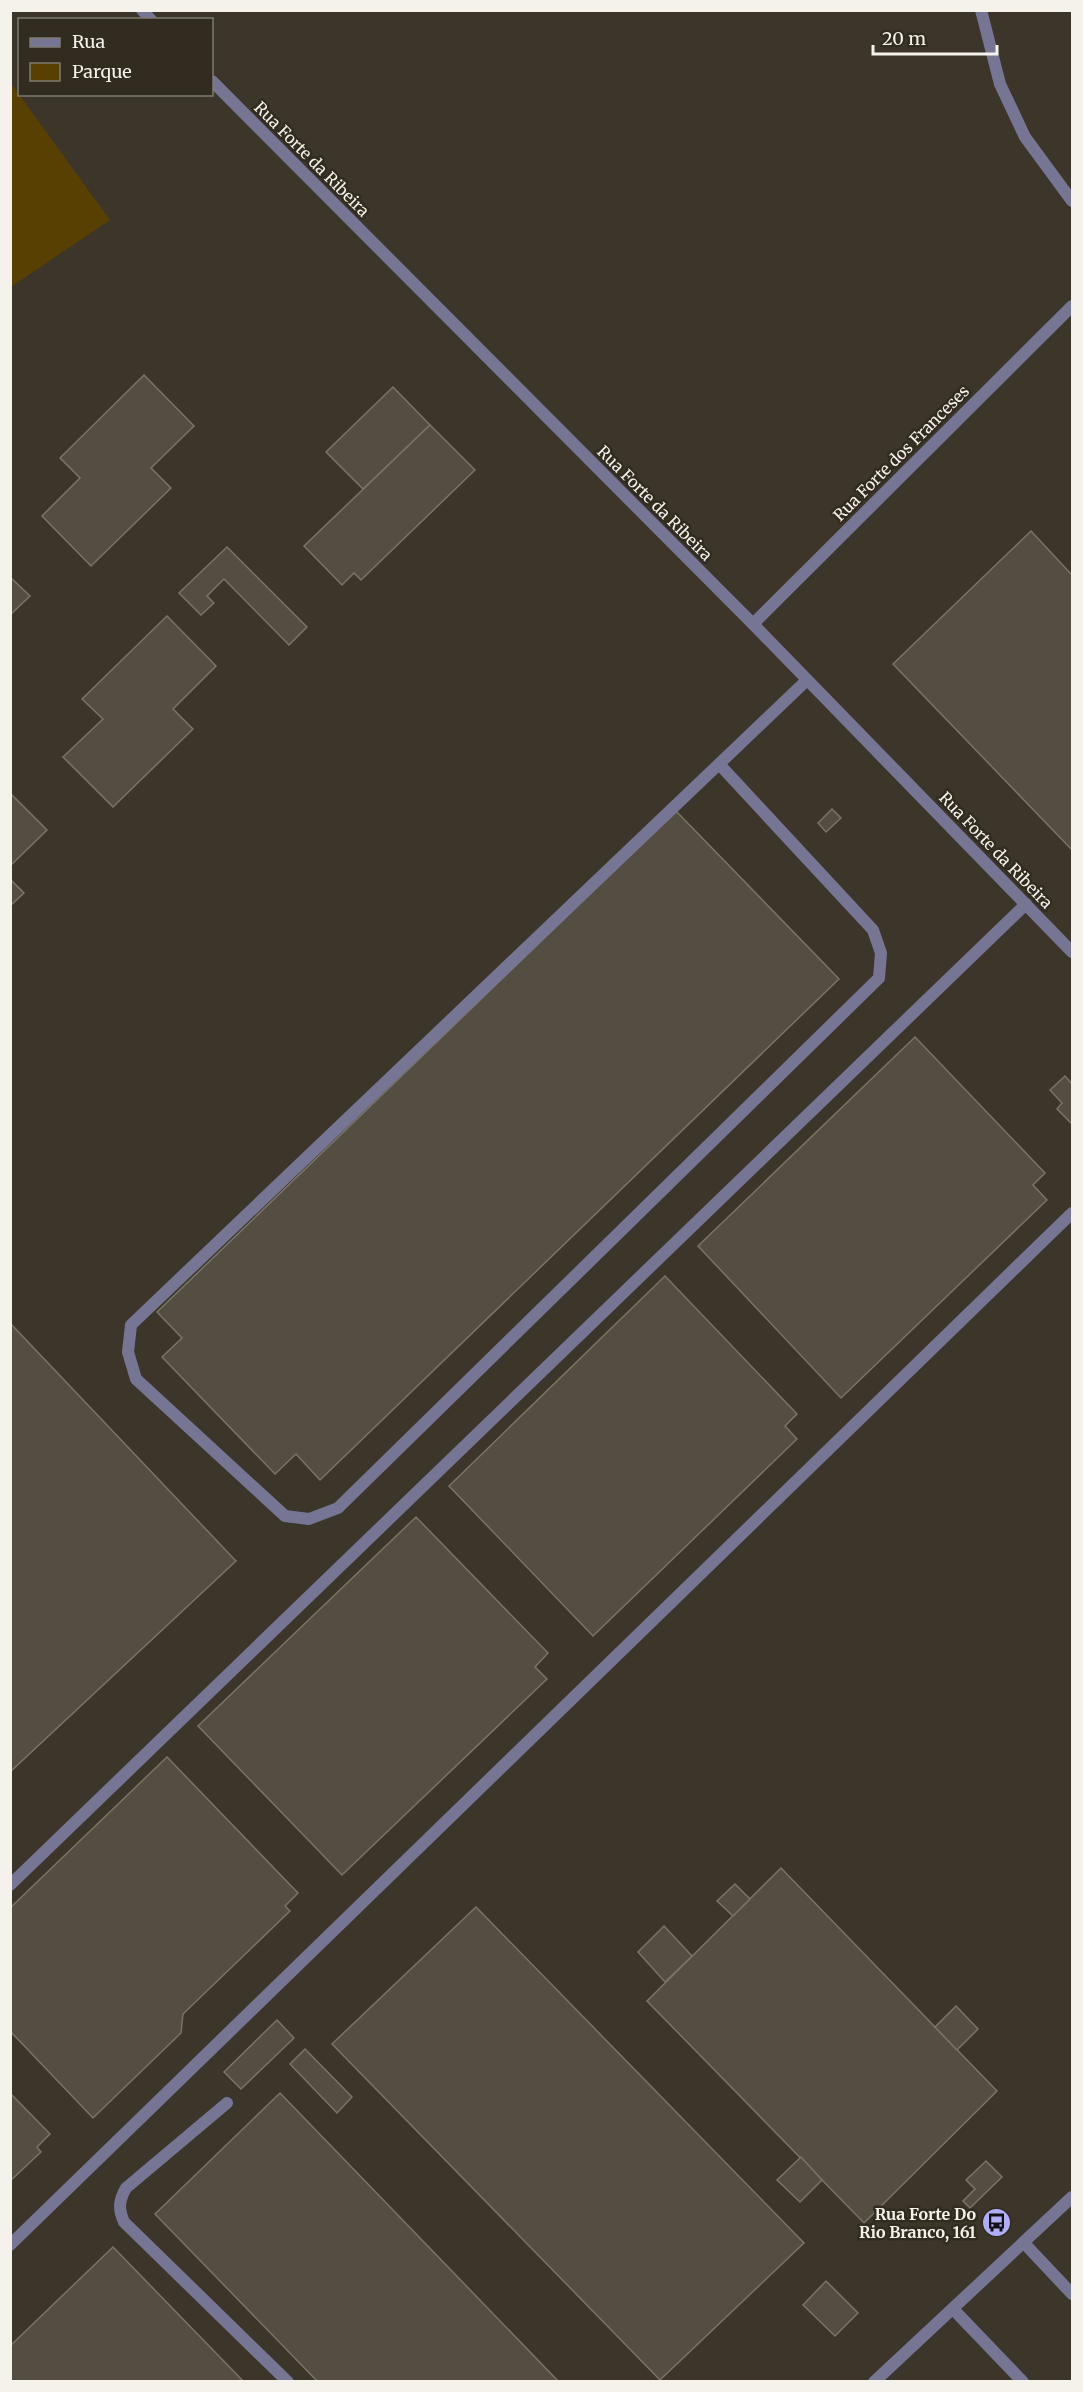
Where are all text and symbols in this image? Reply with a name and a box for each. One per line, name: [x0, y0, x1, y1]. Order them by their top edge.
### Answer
legend: [18, 18, 213, 96]
scale bar: [873, 18, 998, 56]
text: 20 m: [882, 27, 926, 50]
text: Rua: [72, 30, 106, 53]
text: Parque: [72, 60, 132, 83]
street label: Rua Forte da Ribeira: [250, 97, 374, 221]
street label: Rua Forte dos Franceses: [829, 381, 973, 525]
street label: Rua Forte da Ribeira: [593, 441, 717, 565]
street label: Rua Forte da Ribeira: [935, 787, 1057, 913]
place label: Rua Forte Do Rio Branco, 161: [859, 2204, 977, 2243]
bus stop icon: Rua Forte Do Rio Branco, 161: [981, 2207, 1013, 2239]

